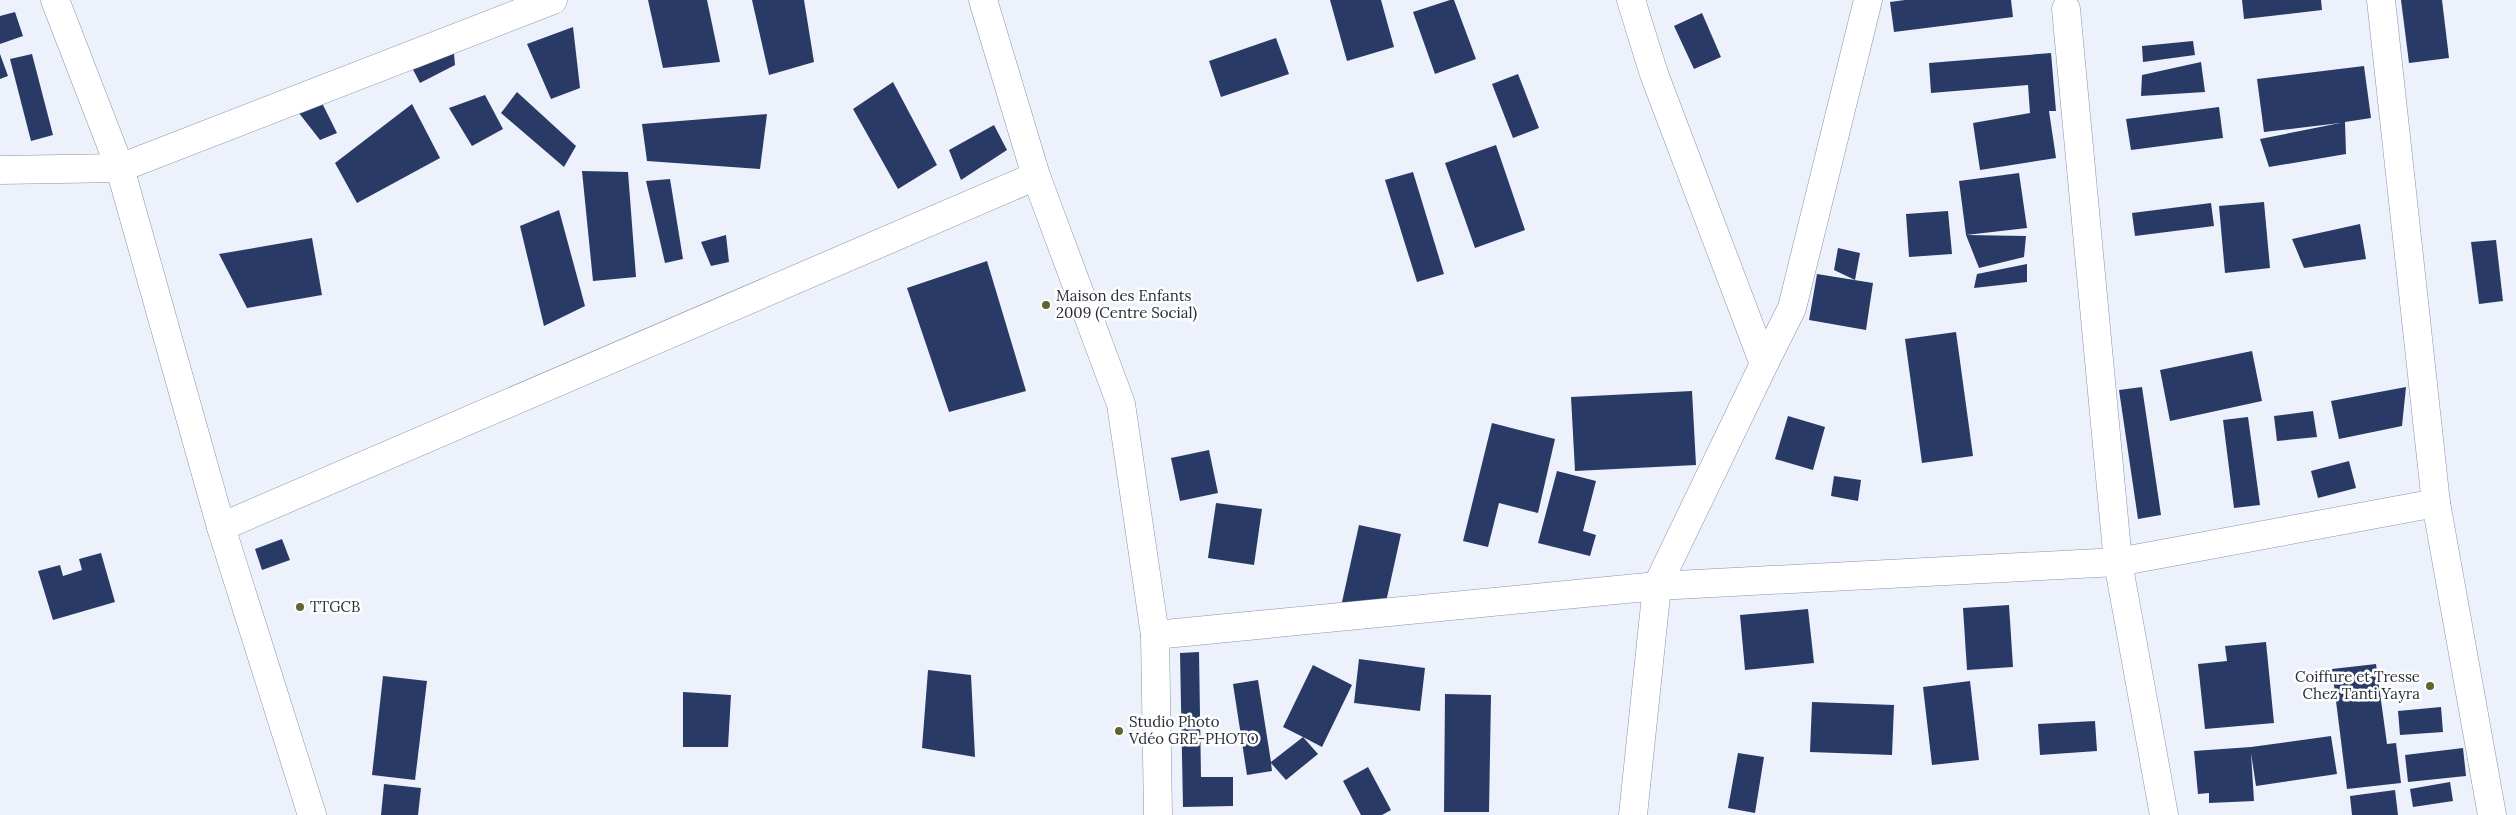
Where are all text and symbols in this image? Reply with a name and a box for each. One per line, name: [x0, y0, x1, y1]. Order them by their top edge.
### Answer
place label: Maison des Enfants 2009 (Centre Social): [1056, 286, 1198, 323]
marker: Maison des Enfants 2009 (Centre Social): [1040, 299, 1052, 311]
place label: TTGCB: [310, 597, 360, 616]
marker: TTGCB: [294, 601, 306, 613]
place label: Coiffure et Tresse Chez Tanti Yayra: [2295, 667, 2420, 703]
marker: Coiffure et Tresse Chez Tanti Yayra: [2424, 680, 2436, 692]
place label: Studio Photo Vdéo GRE-PHOTO: [1128, 712, 1259, 748]
marker: Studio Photo Vdéo GRE-PHOTO: [1113, 725, 1125, 737]

